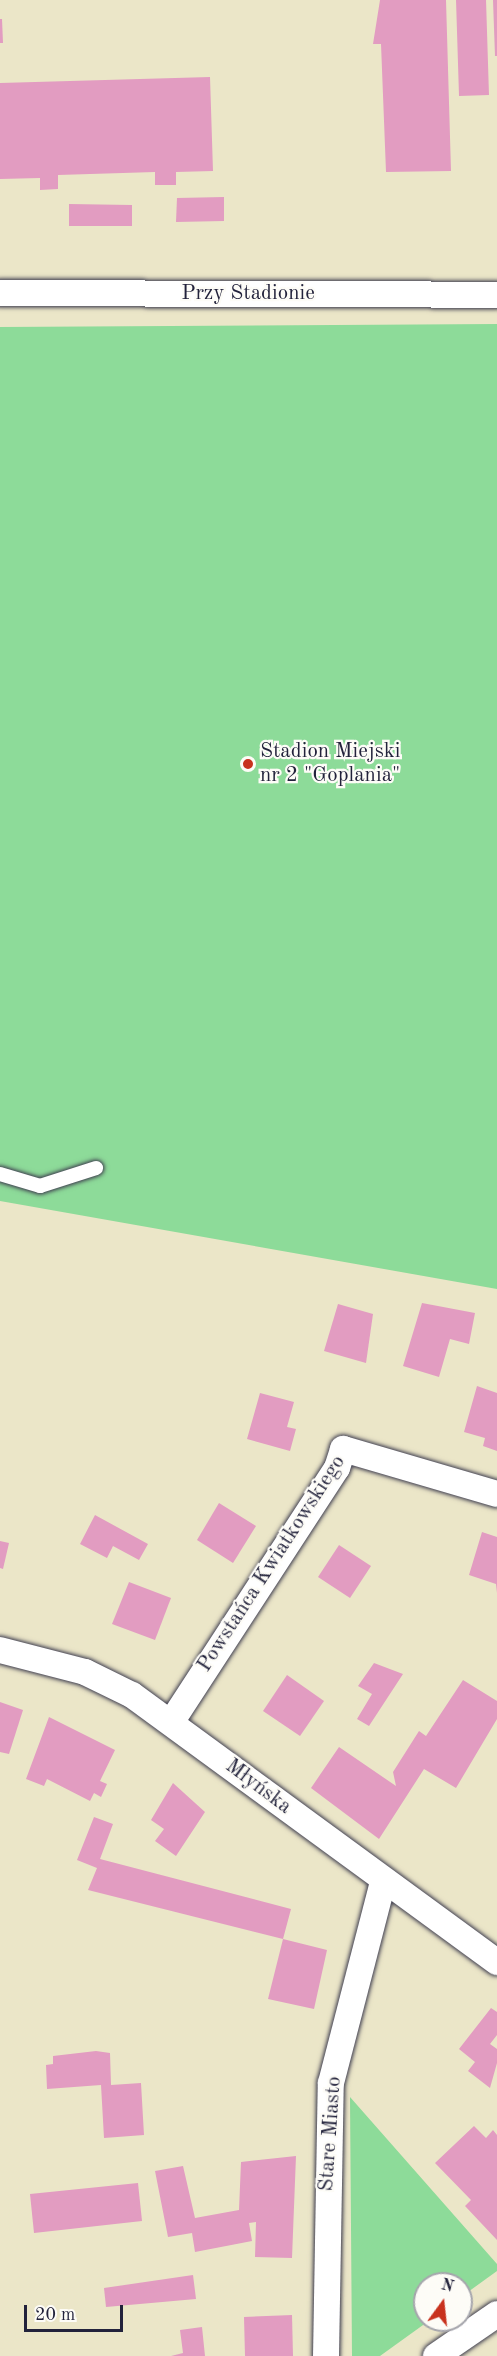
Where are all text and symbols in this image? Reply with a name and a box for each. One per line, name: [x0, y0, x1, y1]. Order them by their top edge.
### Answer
street label: Przy Stadionie: [181, 281, 315, 307]
place label: Stadion Miejski nr 2 "Goplania": [260, 739, 400, 789]
marker: Stadion Miejski nr 2 "Goplania": [241, 757, 255, 771]
street label: Powstańca Kwiatkowskiego: [192, 1451, 352, 1677]
street label: Młyńska: [220, 1754, 296, 1820]
street label: Stare Miasto: [314, 2076, 348, 2192]
north arrow: [413, 2272, 473, 2332]
text: N: [439, 2277, 455, 2296]
scale bar: [27, 2293, 126, 2331]
text: 20 m: [35, 2306, 75, 2324]

